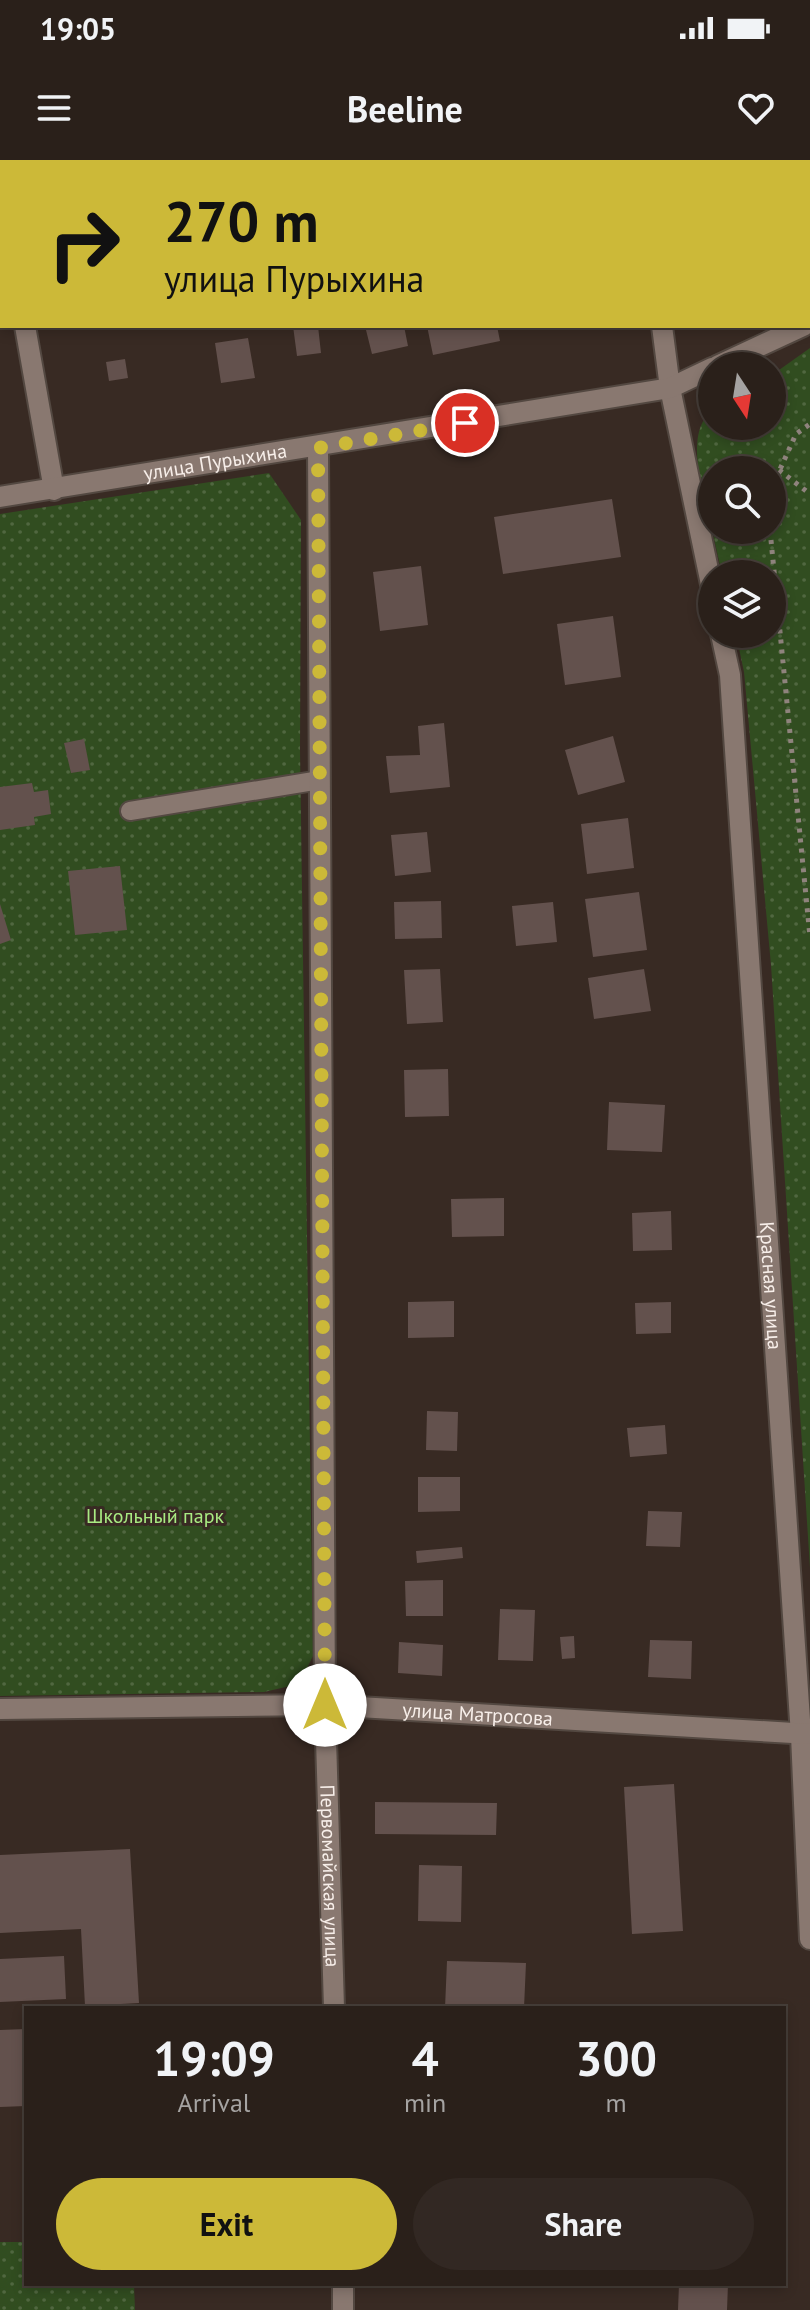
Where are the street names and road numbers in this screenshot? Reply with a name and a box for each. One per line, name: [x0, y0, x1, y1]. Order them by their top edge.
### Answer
street label: улица Пурыхина: [142, 438, 289, 486]
street label: Красная улица: [754, 1221, 788, 1351]
street label: улица Матросова: [402, 1697, 554, 1732]
street label: Первомайская улица: [314, 1784, 346, 1968]

